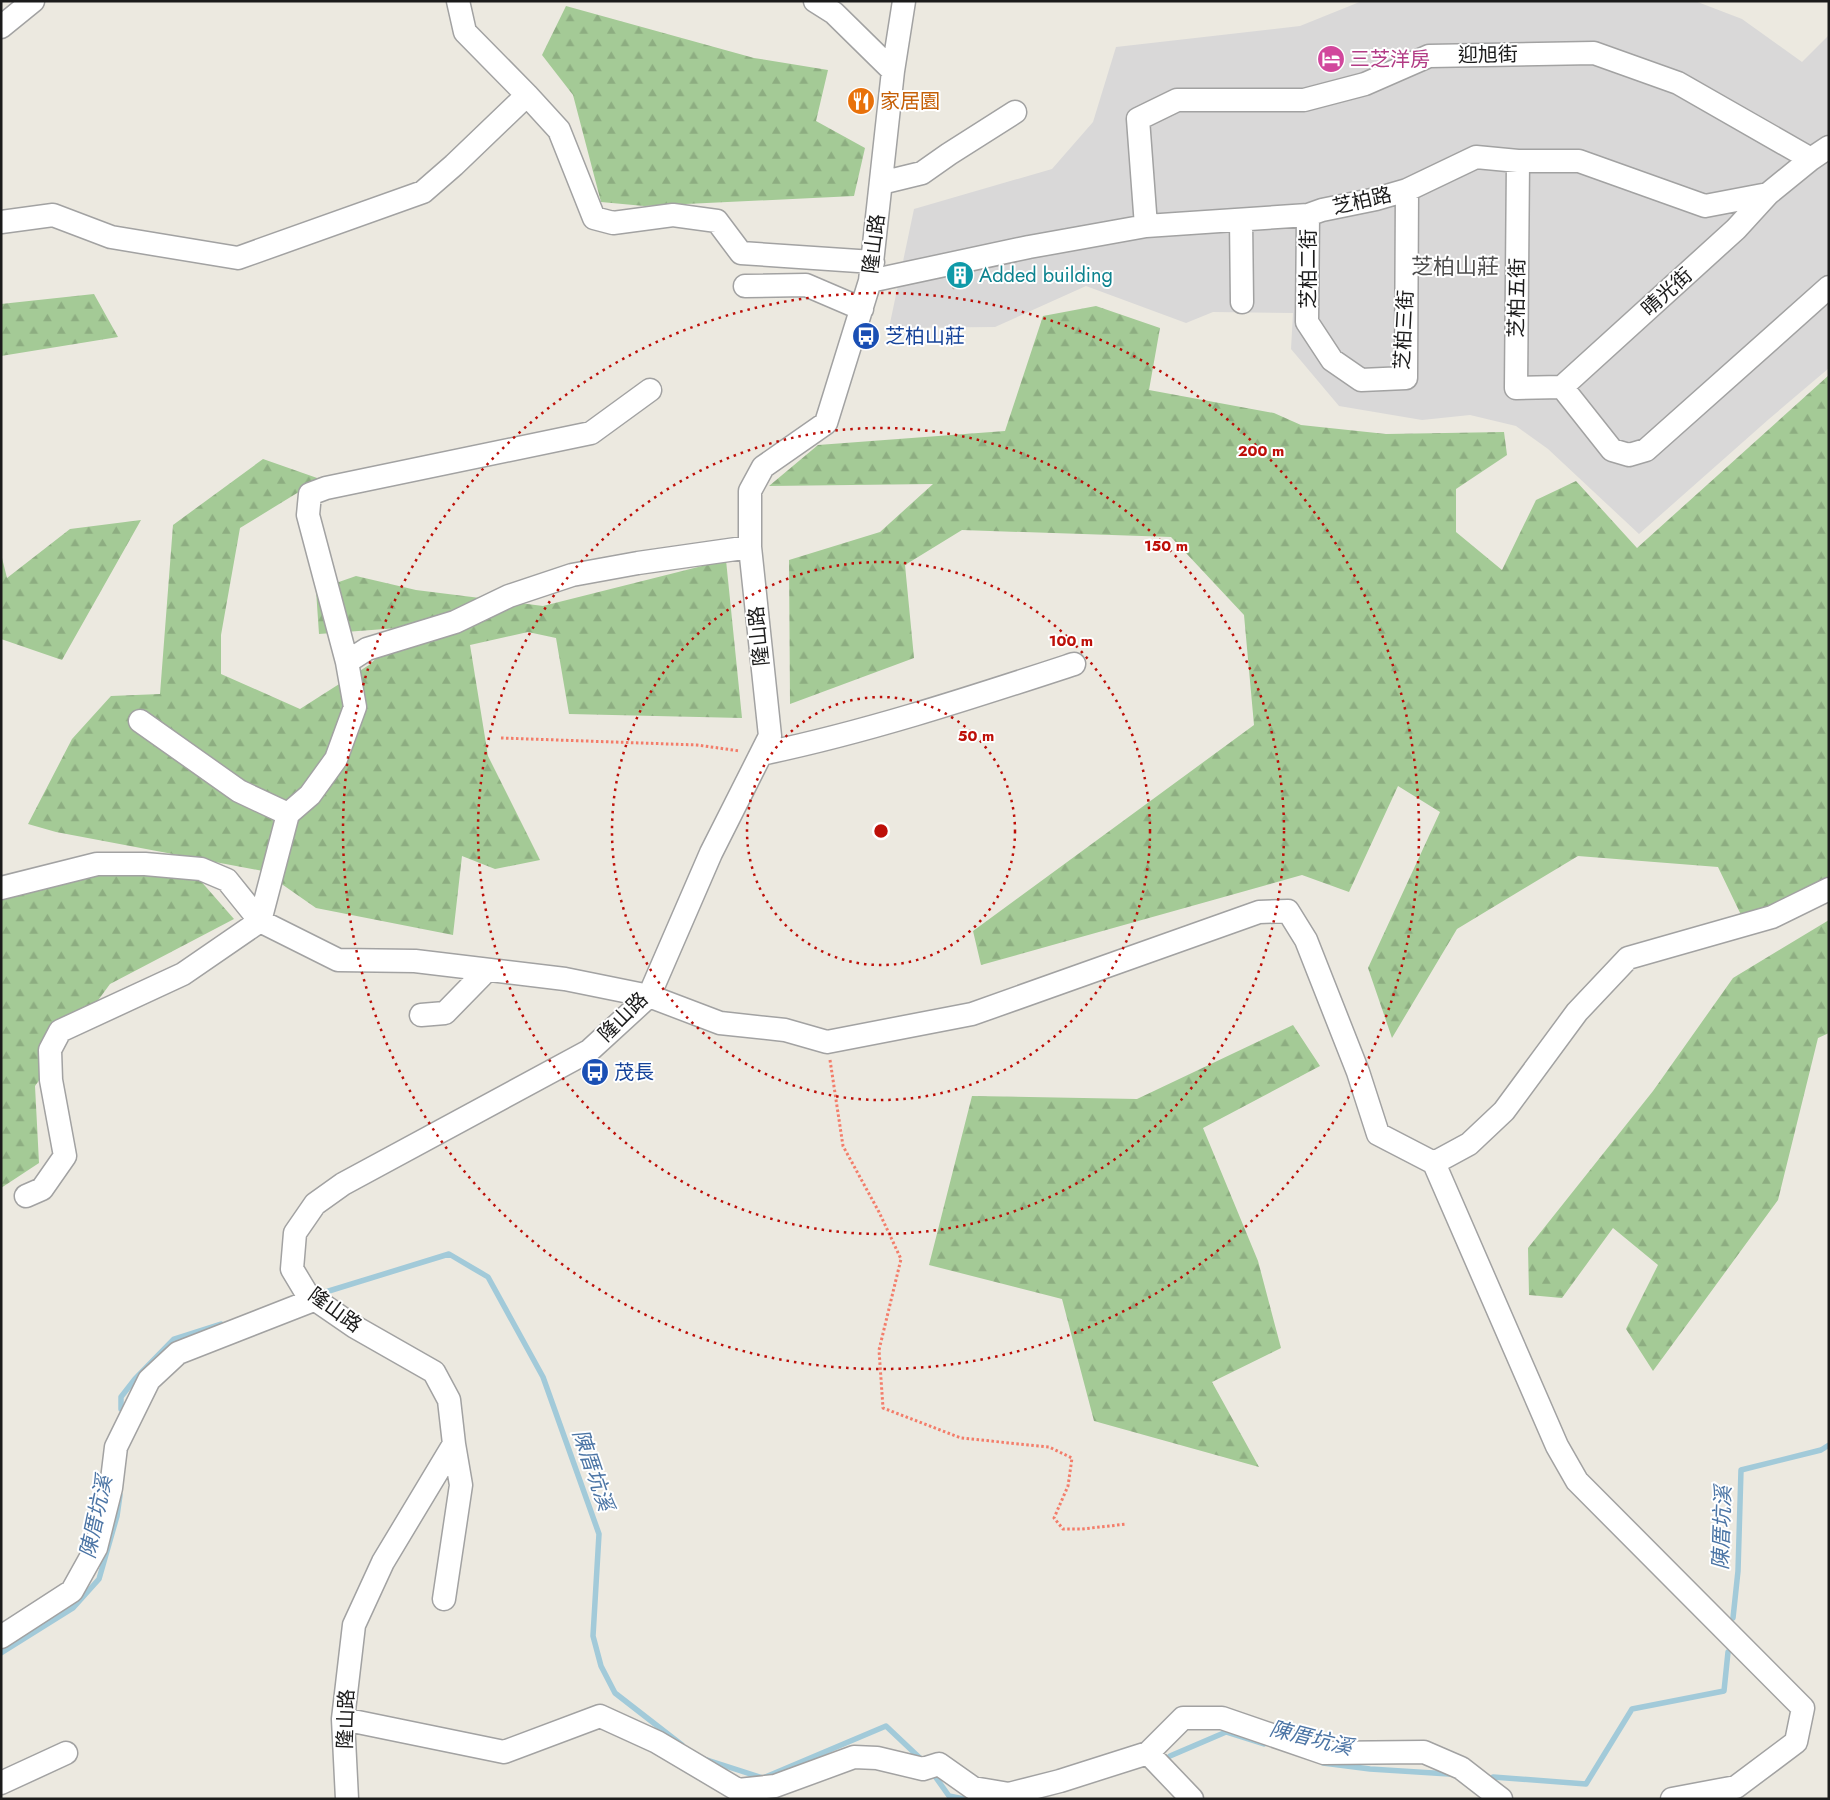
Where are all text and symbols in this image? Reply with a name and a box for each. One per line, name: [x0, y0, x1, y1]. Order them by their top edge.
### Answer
street label: 迎旭街: [1458, 40, 1518, 70]
hotel icon: 三芝洋房: [1316, 44, 1346, 74]
place label: 三芝洋房: [1350, 45, 1430, 74]
restaurant icon: 家居園: [846, 86, 876, 116]
place label: 家居園: [880, 87, 940, 116]
street label: 芝柏路: [1330, 180, 1394, 222]
street label: 隆山路: [856, 212, 892, 276]
street label: 芝柏二街: [1294, 229, 1323, 309]
district label: 芝柏山莊: [1411, 250, 1499, 282]
street label: 芝柏五街: [1502, 258, 1532, 338]
building icon: Added building: [945, 260, 975, 290]
place label: Added building: [979, 261, 1113, 290]
street label: 晴光街: [1635, 261, 1699, 323]
street label: 芝柏三街: [1387, 289, 1421, 371]
bus stop icon: 芝柏山莊: [851, 321, 881, 351]
place label: 芝柏山莊: [885, 322, 965, 351]
text: 200 m: [1238, 440, 1284, 462]
text: 150 m: [1144, 535, 1188, 557]
street label: 隆山路: [741, 605, 777, 667]
text: 100 m: [1049, 630, 1093, 652]
text: 50 m: [958, 725, 994, 747]
centre of rings: [872, 822, 890, 840]
street label: 隆山路: [592, 986, 654, 1048]
bus stop icon: 茂長: [580, 1057, 610, 1087]
place label: 茂長: [614, 1058, 654, 1087]
street label: 隆山路: [302, 1281, 368, 1339]
water label: 陳厝坑溪: [565, 1425, 622, 1517]
water label: 陳厝坑溪: [73, 1470, 120, 1561]
water label: 陳厝坑溪: [1706, 1483, 1739, 1570]
street label: 隆山路: [330, 1689, 362, 1749]
water label: 陳厝坑溪: [1267, 1713, 1358, 1763]

